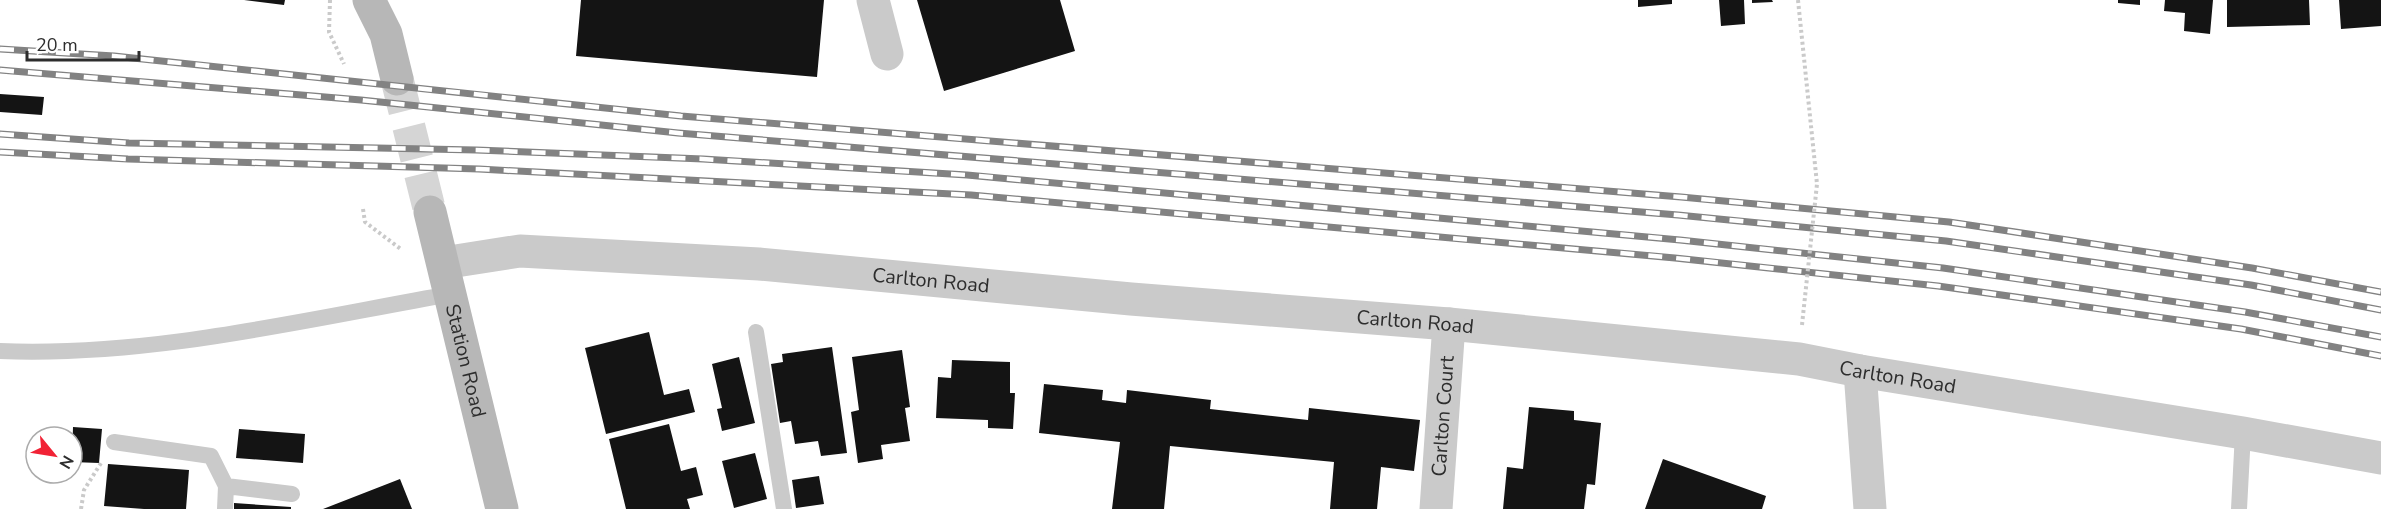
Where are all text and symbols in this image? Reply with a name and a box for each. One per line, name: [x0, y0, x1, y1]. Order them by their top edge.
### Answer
scale bar: [27, 24, 140, 62]
text: 20 m: [36, 33, 78, 57]
street label: Carlton Road: [871, 261, 991, 299]
street label: Station Road: [439, 301, 493, 420]
street label: Carlton Road: [1355, 303, 1475, 340]
street label: Carlton Court: [1425, 354, 1460, 478]
street label: Carlton Road: [1837, 354, 1958, 400]
north arrow: [24, 425, 84, 485]
text: N: [54, 451, 79, 473]

